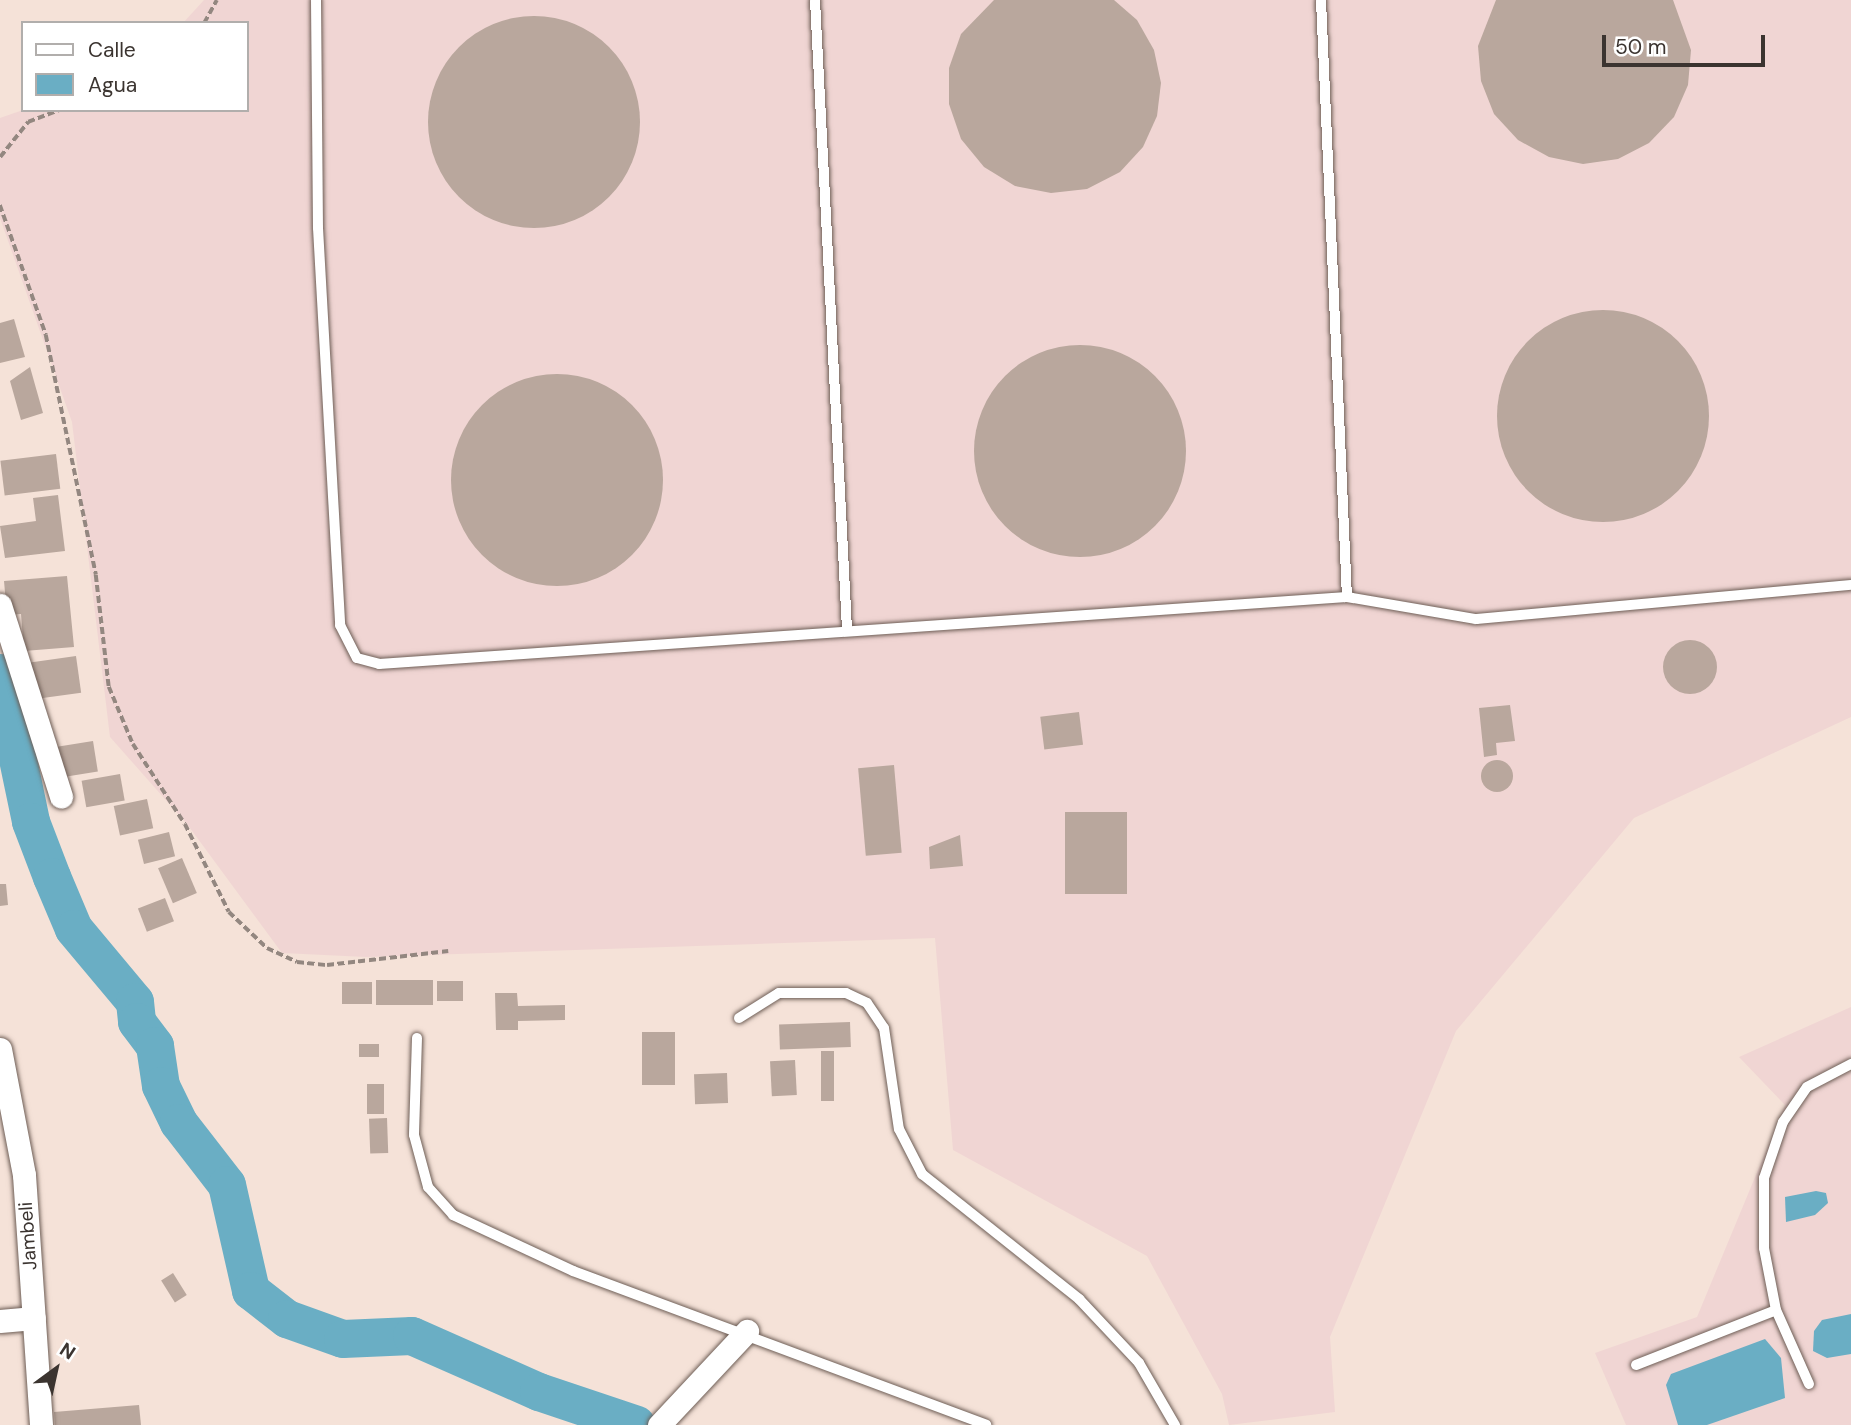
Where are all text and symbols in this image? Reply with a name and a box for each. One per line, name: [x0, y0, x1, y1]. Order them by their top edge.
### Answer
legend: [21, 21, 248, 112]
scale bar: [1606, 21, 1769, 65]
text: 50 m: [1615, 33, 1666, 61]
text: Calle: [88, 36, 136, 64]
text: Agua: [88, 71, 137, 99]
street label: Jambeli: [14, 1201, 42, 1271]
north arrow: [21, 1334, 91, 1404]
text: N: [55, 1337, 80, 1365]

